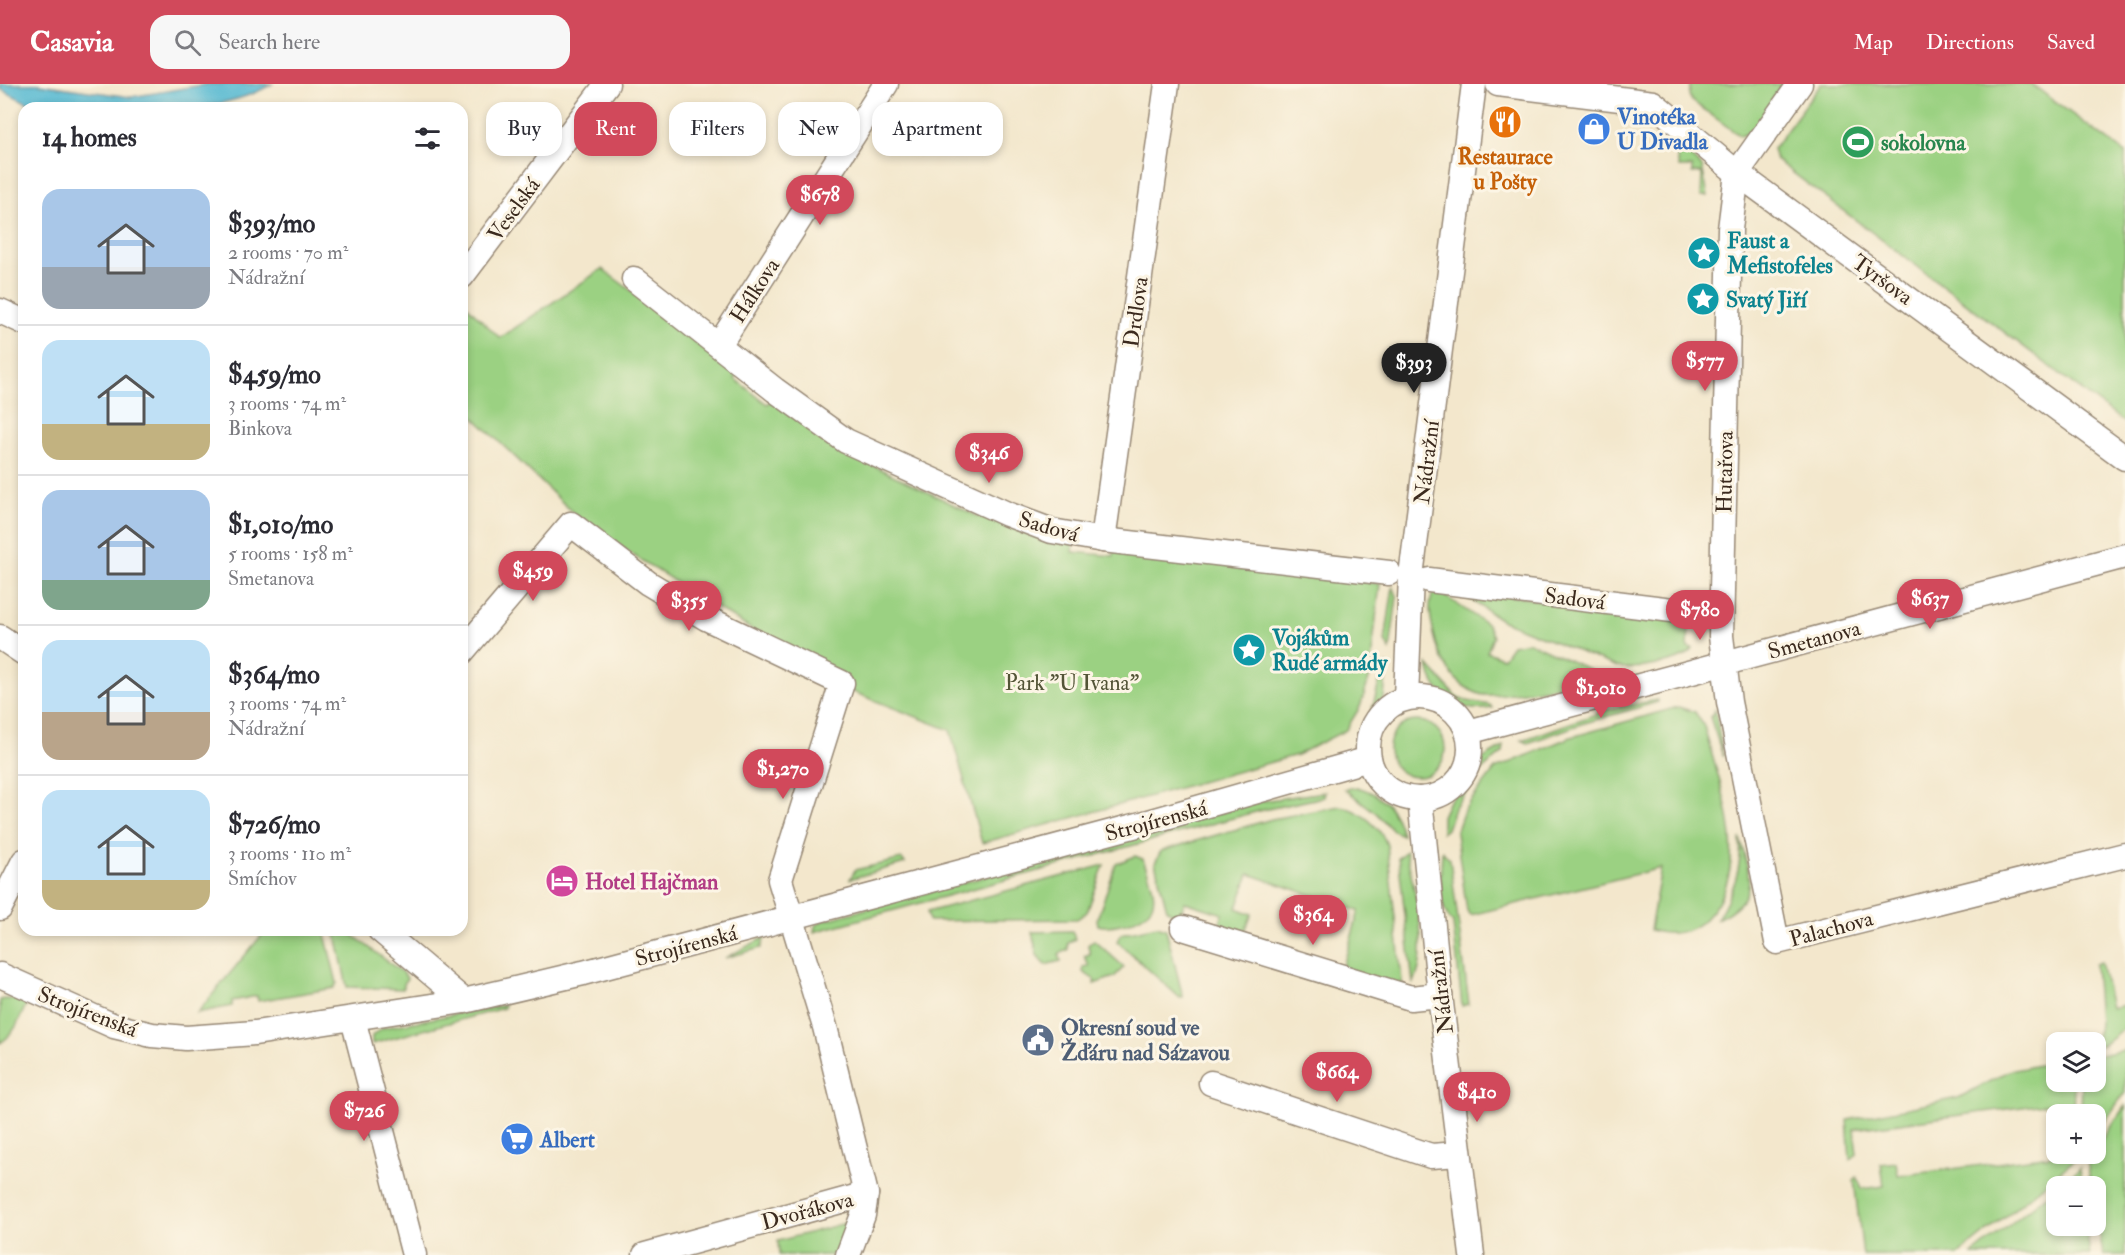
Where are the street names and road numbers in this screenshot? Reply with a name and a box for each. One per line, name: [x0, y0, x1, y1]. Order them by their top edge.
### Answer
street label: Veselská: [481, 171, 547, 247]
street label: Tyršova: [1846, 248, 1919, 312]
street label: Hálkova: [724, 252, 787, 328]
street label: Drdlova: [1117, 274, 1155, 349]
street label: Nádražní: [1408, 417, 1446, 506]
street label: Hutařova: [1710, 430, 1740, 513]
street label: Sadová: [1016, 505, 1083, 549]
street label: Sadová: [1543, 581, 1608, 617]
street label: Smetanova: [1765, 614, 1865, 666]
street label: Strojírenská: [1102, 794, 1211, 848]
street label: Palachova: [1786, 904, 1877, 954]
street label: Strojírenská: [632, 919, 741, 973]
street label: Nádražní: [1422, 946, 1460, 1035]
street label: Strojírenská: [34, 980, 142, 1044]
street label: Dvořákova: [758, 1185, 857, 1237]

